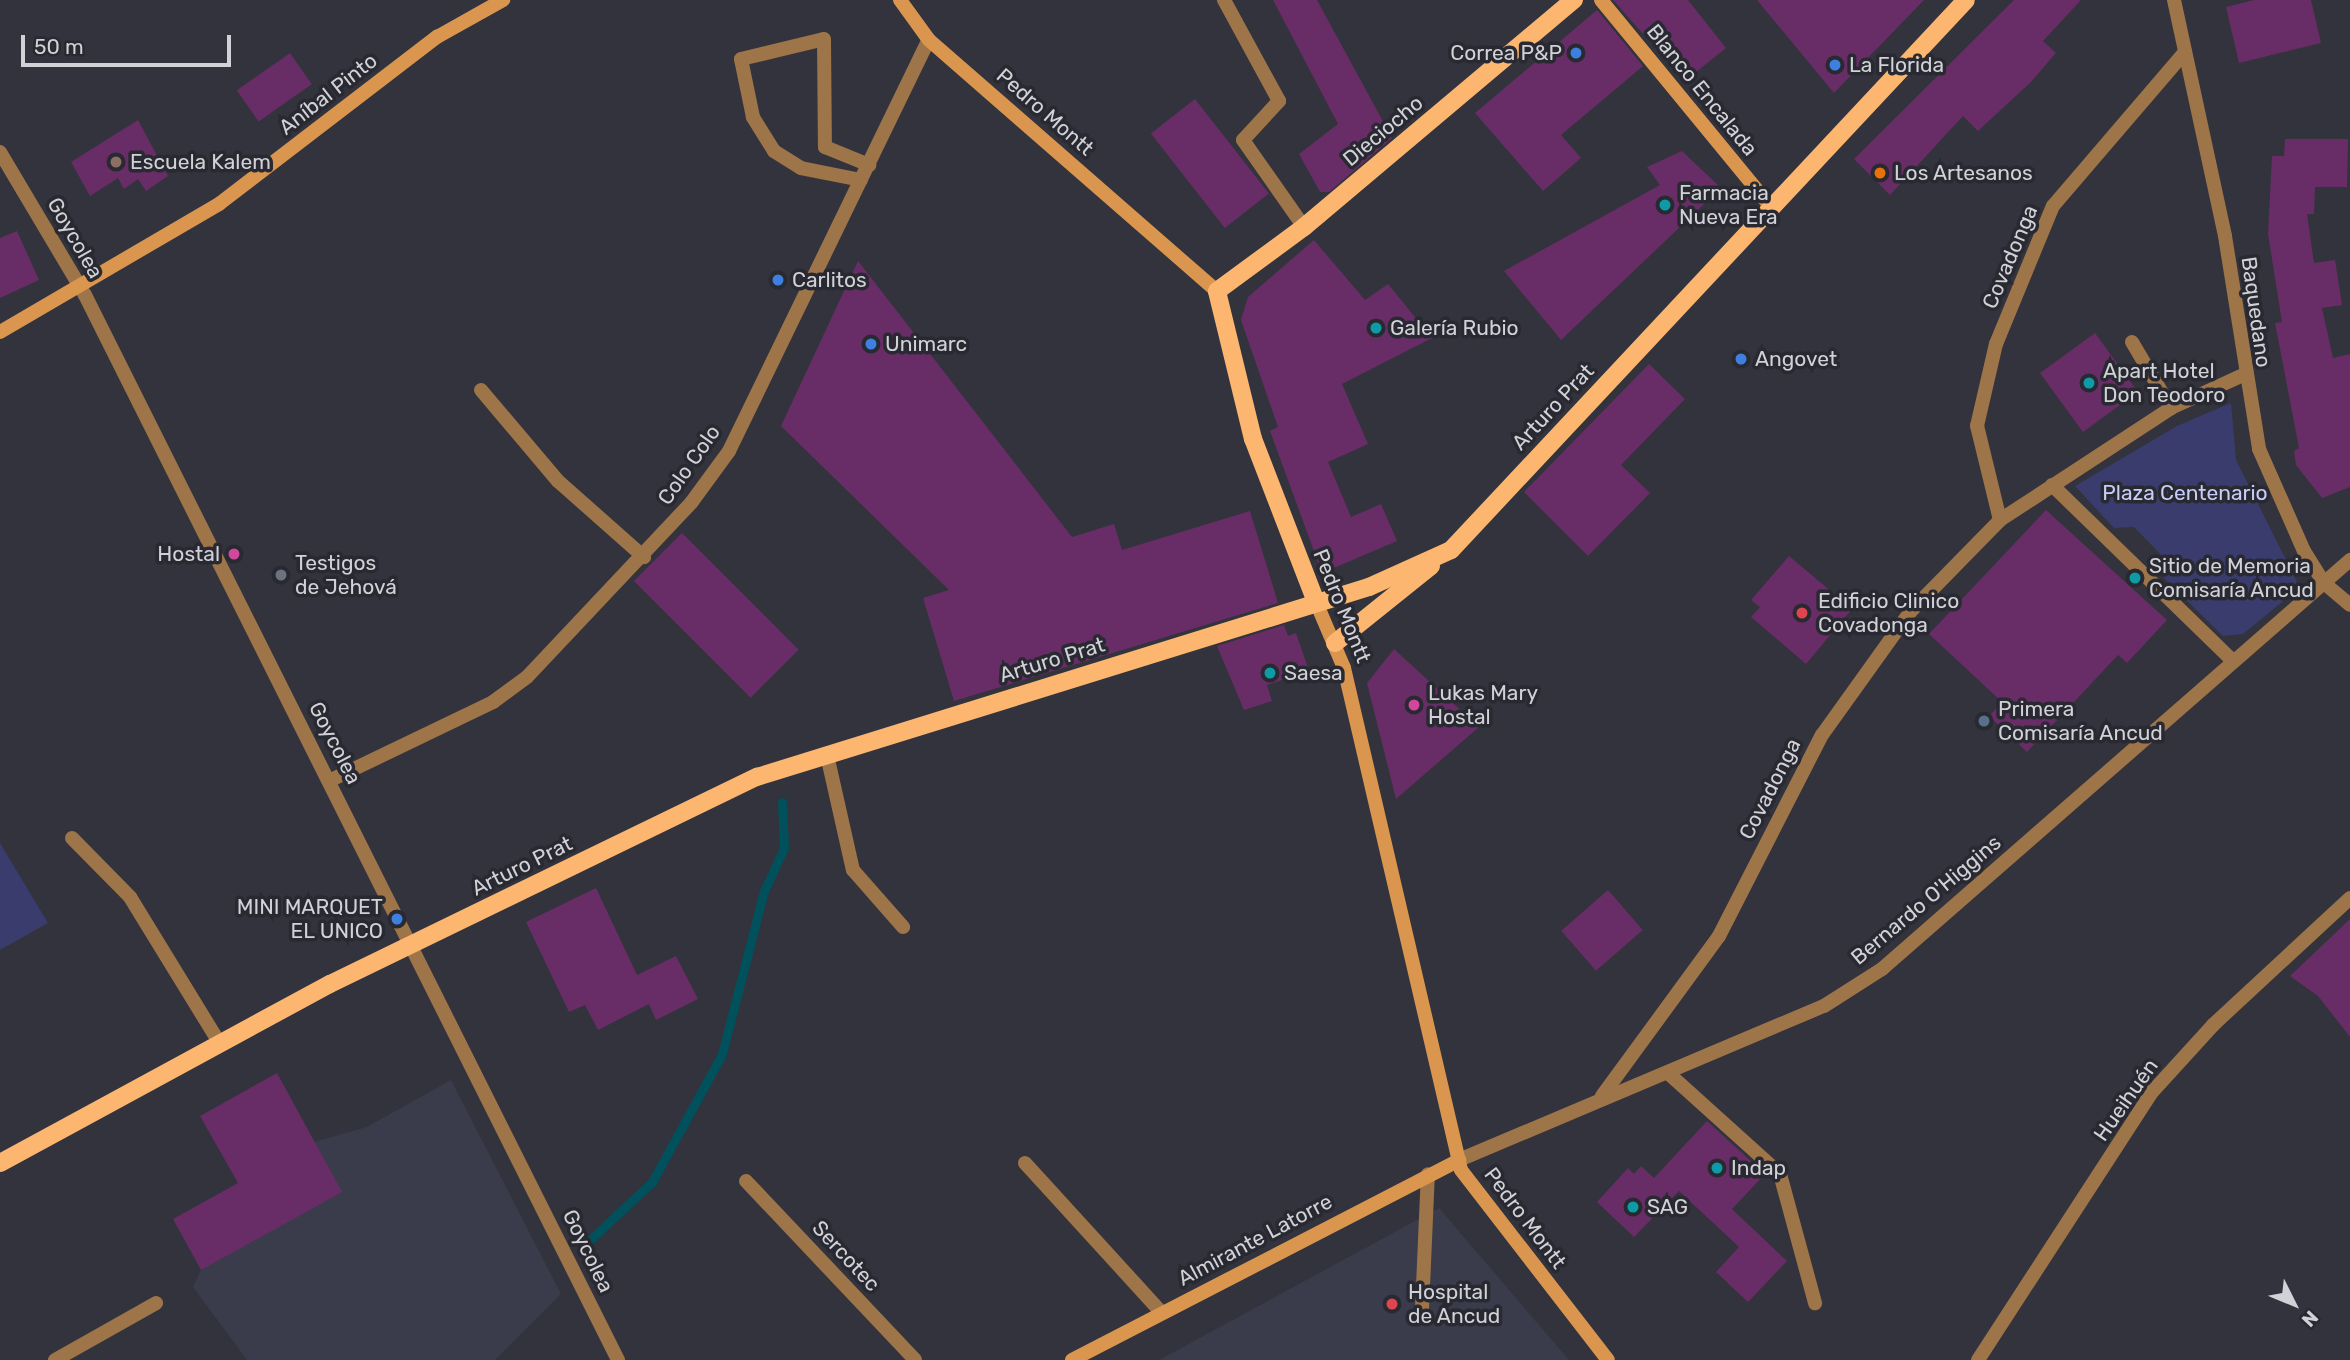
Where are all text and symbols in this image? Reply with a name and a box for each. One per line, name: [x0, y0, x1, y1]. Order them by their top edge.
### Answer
street label: Blanco Encalada: [1641, 19, 1763, 161]
scale bar: [24, 21, 234, 65]
text: 50 m: [34, 34, 84, 59]
place label: Correa P&P: [1450, 40, 1562, 66]
marker: Correa P&P: [1568, 45, 1584, 61]
street label: Aníbal Pinto: [274, 48, 382, 140]
place label: La Florida: [1849, 52, 1944, 78]
marker: La Florida: [1827, 57, 1843, 73]
street label: Pedro Montt: [991, 63, 1099, 161]
street label: Dieciocho: [1338, 90, 1428, 172]
place label: Escuela Kalem: [130, 149, 271, 175]
marker: Escuela Kalem: [108, 154, 124, 170]
place label: Los Artesanos: [1894, 160, 2033, 186]
marker: Los Artesanos: [1872, 165, 1888, 181]
place label: Farmacia Nueva Era: [1679, 180, 1778, 230]
street label: Goycolea: [42, 193, 108, 283]
marker: Farmacia Nueva Era: [1657, 197, 1673, 213]
street label: Covadonga: [1977, 202, 2043, 312]
street label: Baquedano: [2236, 255, 2276, 369]
place label: Carlitos: [792, 267, 867, 293]
marker: Carlitos: [770, 272, 786, 288]
place label: Galería Rubio: [1390, 315, 1519, 341]
marker: Galería Rubio: [1368, 320, 1384, 336]
place label: Unimarc: [885, 331, 967, 357]
marker: Unimarc: [863, 336, 879, 352]
place label: Angovet: [1755, 346, 1837, 372]
marker: Angovet: [1733, 351, 1749, 367]
place label: Apart Hotel Don Teodoro: [2103, 358, 2226, 408]
street label: Arturo Prat: [1507, 359, 1599, 455]
marker: Apart Hotel Don Teodoro: [2081, 375, 2097, 391]
street label: Colo Colo: [652, 420, 726, 510]
park label: Plaza Centenario: [2102, 480, 2268, 506]
place label: Hostal: [157, 541, 220, 567]
marker: Hostal: [226, 546, 242, 562]
street label: Pedro Montt: [1308, 546, 1376, 666]
place label: Testigos de Jehová: [295, 550, 397, 600]
place label: Sitio de Memoria Comisaría Ancud: [2149, 553, 2314, 603]
marker: Testigos de Jehová: [273, 567, 289, 583]
marker: Sitio de Memoria Comisaría Ancud: [2127, 570, 2143, 586]
place label: Edificio Clinico Covadonga: [1818, 588, 1959, 638]
marker: Edificio Clinico Covadonga: [1792, 603, 1812, 623]
street label: Arturo Prat: [996, 632, 1108, 688]
place label: Saesa: [1284, 660, 1343, 686]
marker: Saesa: [1262, 665, 1278, 681]
place label: Lukas Mary Hostal: [1428, 680, 1538, 730]
place label: Primera Comisaría Ancud: [1998, 696, 2163, 746]
marker: Lukas Mary Hostal: [1406, 697, 1422, 713]
street label: Goycolea: [304, 698, 366, 788]
marker: Primera Comisaría Ancud: [1976, 713, 1992, 729]
street label: Covadonga: [1734, 734, 1806, 844]
street label: Bernardo O'Higgins: [1846, 830, 2006, 970]
street label: Arturo Prat: [468, 831, 576, 901]
place label: MINI MARQUET EL UNICO: [237, 894, 383, 944]
marker: MINI MARQUET EL UNICO: [389, 911, 405, 927]
street label: Hueihuén: [2089, 1054, 2163, 1146]
place label: Indap: [1731, 1155, 1786, 1181]
marker: Indap: [1709, 1160, 1725, 1176]
street label: Pedro Montt: [1479, 1162, 1571, 1274]
street label: Almirante Latorre: [1174, 1189, 1336, 1291]
place label: SAG: [1647, 1194, 1688, 1220]
marker: SAG: [1625, 1199, 1641, 1215]
street label: Goycolea: [557, 1205, 619, 1297]
street label: Sercotec: [807, 1215, 885, 1297]
north arrow: [2259, 1269, 2329, 1339]
place label: Hospital de Ancud: [1408, 1279, 1501, 1329]
marker: Hospital de Ancud: [1382, 1294, 1402, 1314]
text: N: [2297, 1306, 2323, 1331]

